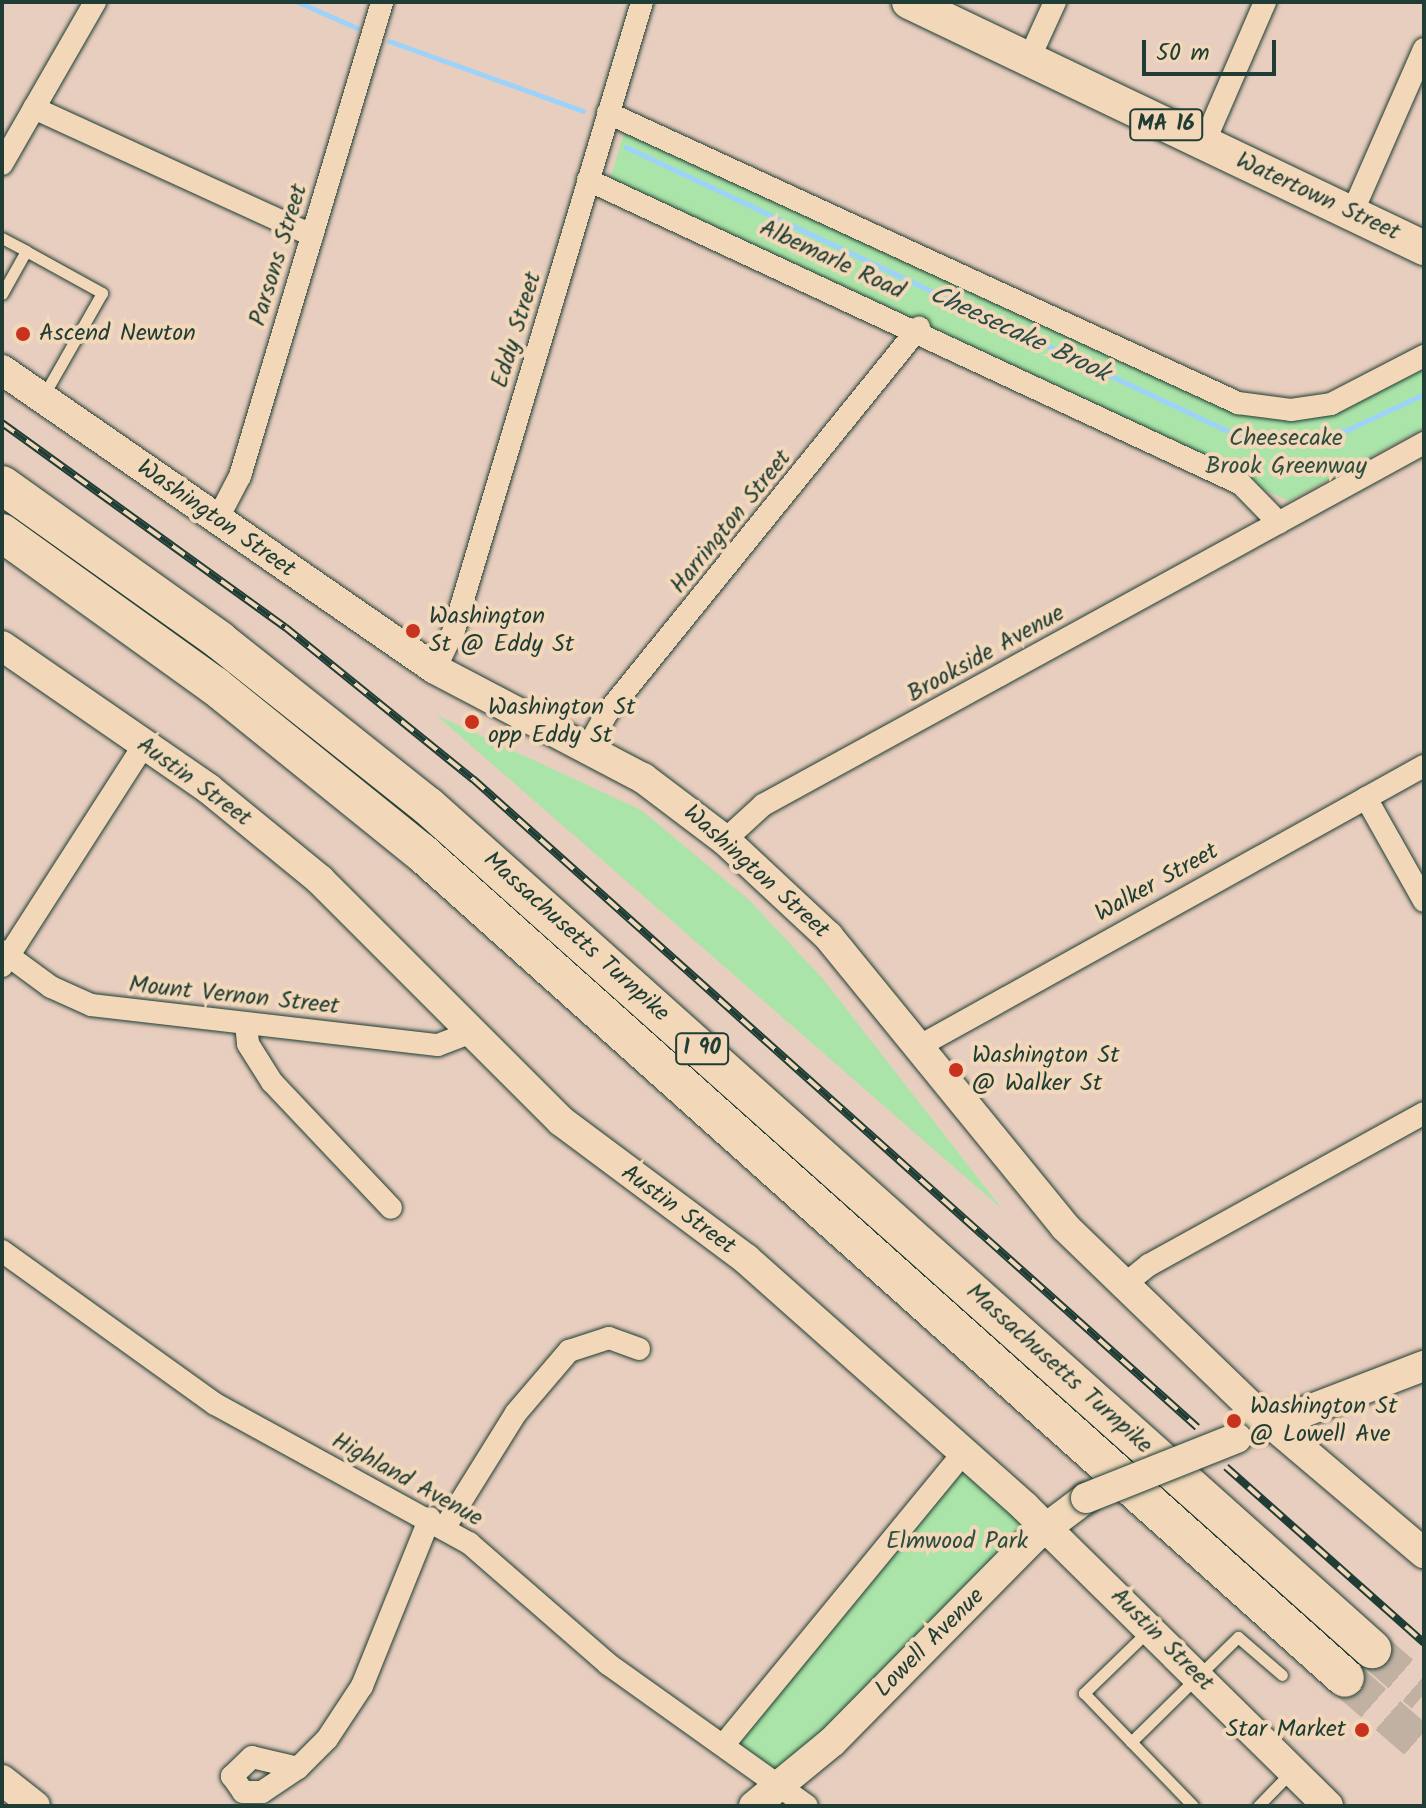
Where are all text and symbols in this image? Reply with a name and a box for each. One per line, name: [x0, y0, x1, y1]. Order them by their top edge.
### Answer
scale bar: [1146, 24, 1280, 74]
text: 50 m: [1156, 34, 1210, 73]
road number: MA 16: [1128, 107, 1204, 143]
street label: Watertown Street: [1231, 146, 1405, 248]
street label: Parsons Street: [244, 181, 314, 329]
street label: Albemarle Road: [755, 214, 909, 306]
street label: Eddy Street: [486, 269, 548, 391]
water label: Cheesecake Brook: [924, 280, 1114, 390]
place label: Ascend Newton: [39, 320, 196, 348]
marker: Ascend Newton: [14, 325, 32, 343]
park label: Cheesecake Brook Greenway: [1205, 425, 1367, 481]
street label: Harrington Street: [664, 444, 798, 600]
street label: Washington Street: [131, 454, 301, 584]
street label: Brookside Avenue: [902, 599, 1070, 709]
place label: Washington St @ Eddy St: [429, 603, 574, 659]
marker: Washington St @ Eddy St: [404, 622, 422, 640]
place label: Washington St opp Eddy St: [488, 694, 636, 750]
marker: Washington St opp Eddy St: [463, 713, 481, 731]
street label: Austin Street: [131, 731, 257, 833]
street label: Washington Street: [677, 799, 835, 945]
street label: Walker Street: [1090, 837, 1224, 929]
street label: Massachusetts Turnpike: [477, 846, 675, 1028]
street label: Mount Vernon Street: [127, 971, 341, 1021]
road number: I 90: [674, 1031, 730, 1067]
place label: Washington St @ Walker St: [972, 1042, 1120, 1098]
marker: Washington St @ Walker St: [947, 1061, 965, 1079]
street label: Austin Street: [615, 1159, 741, 1261]
street label: Massachusetts Turnpike: [960, 1278, 1158, 1460]
place label: Washington St @ Lowell Ave: [1250, 1393, 1398, 1449]
marker: Washington St @ Lowell Ave: [1225, 1412, 1243, 1430]
street label: Highland Avenue: [326, 1427, 488, 1533]
park label: Elmwood Park: [886, 1528, 1028, 1556]
street label: Lowell Avenue: [869, 1582, 991, 1704]
street label: Austin Street: [1104, 1582, 1220, 1698]
place label: Star Market: [1226, 1716, 1346, 1744]
marker: Star Market: [1353, 1721, 1371, 1739]

